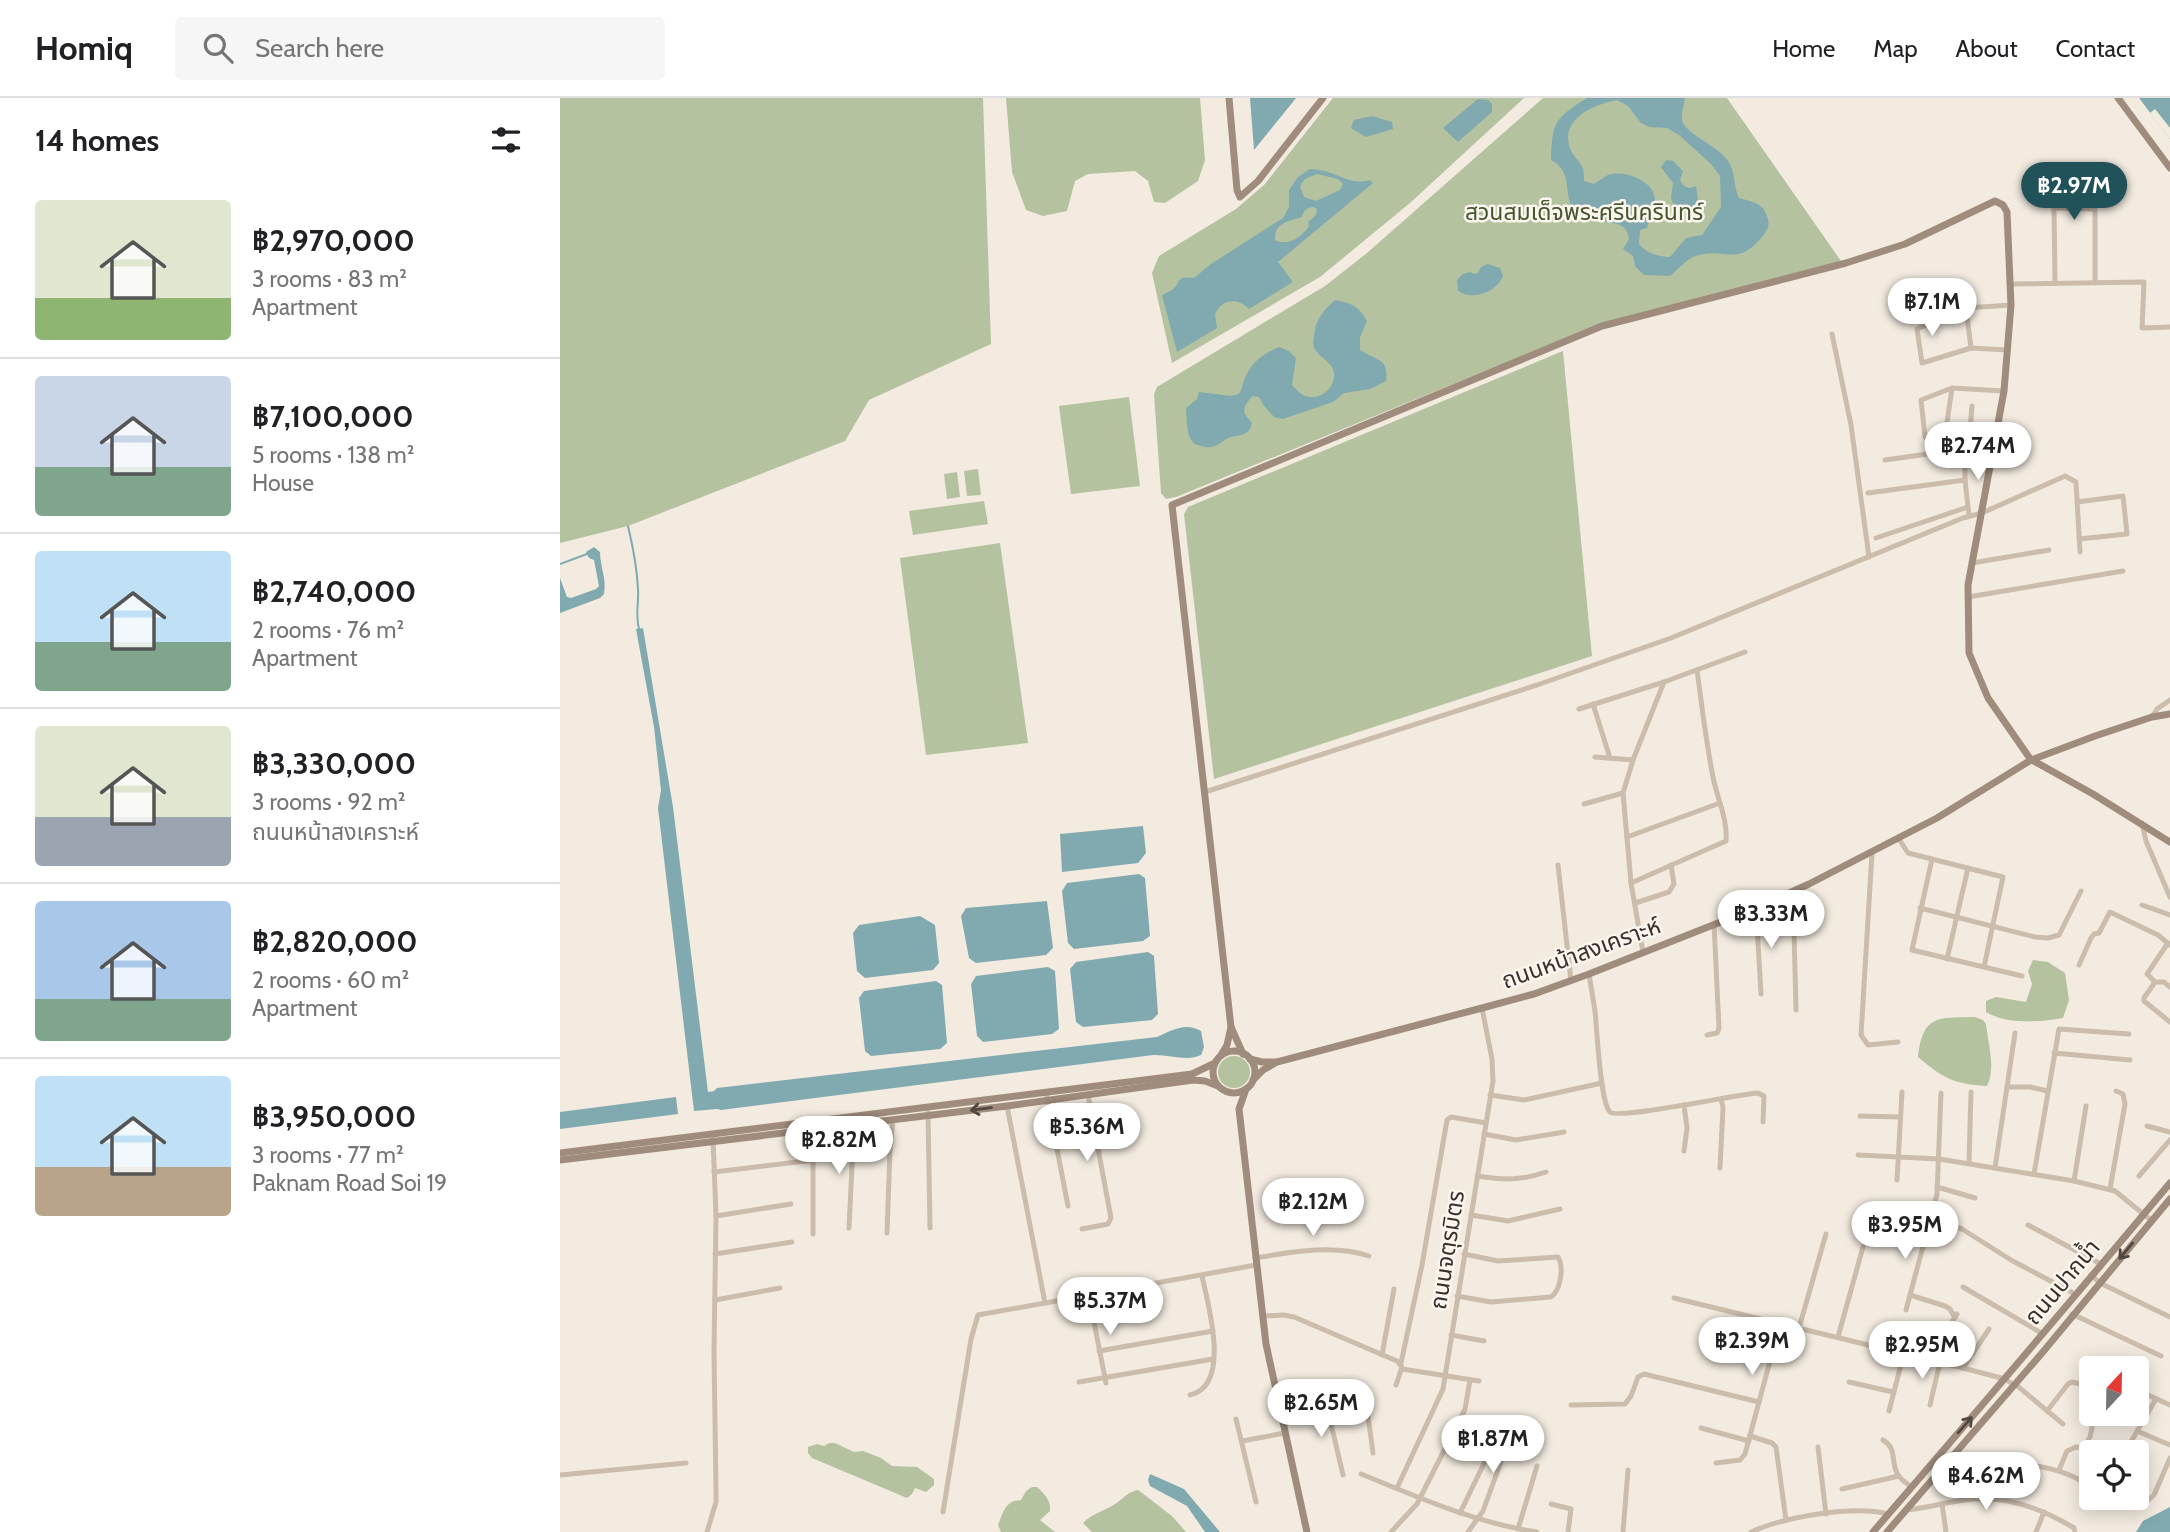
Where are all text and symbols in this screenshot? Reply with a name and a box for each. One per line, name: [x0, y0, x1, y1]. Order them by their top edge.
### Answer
search box: [175, 17, 665, 80]
text: Homiq: [35, 28, 133, 68]
icon: search: [199, 29, 237, 67]
text: Search here: [255, 32, 384, 64]
text: Home: [1772, 34, 1835, 63]
text: Map: [1873, 34, 1918, 63]
text: About: [1956, 34, 2018, 63]
text: Contact: [2056, 34, 2135, 63]
icon: filters: [487, 121, 525, 159]
text: 14 homes: [35, 122, 159, 159]
pin: ฿2.97M: [2017, 162, 2131, 222]
text: ฿2.97M: [2037, 171, 2111, 199]
park label: สวนสมเด็จพระศรีนครินทร์: [1465, 198, 1704, 226]
text: ฿2,970,000: [252, 222, 415, 259]
icon: home: [91, 228, 175, 312]
text: 3 rooms · 83 m²: [252, 265, 407, 293]
pin: ฿7.1M: [1883, 278, 1981, 338]
text: ฿7.1M: [1904, 287, 1960, 315]
text: Apartment: [252, 293, 357, 321]
text: ฿7,100,000: [252, 398, 413, 435]
icon: home: [91, 404, 175, 488]
pin: ฿2.74M: [1921, 422, 2035, 482]
text: ฿2.74M: [1940, 431, 2016, 459]
text: 5 rooms · 138 m²: [252, 441, 414, 469]
text: House: [252, 469, 314, 497]
text: ฿2,740,000: [252, 573, 416, 610]
icon: home: [91, 579, 175, 663]
text: 2 rooms · 76 m²: [252, 616, 404, 644]
text: Apartment: [252, 644, 357, 672]
text: ฿3,330,000: [252, 745, 416, 782]
icon: home: [91, 754, 175, 838]
text: 3 rooms · 92 m²: [252, 788, 406, 816]
text: ถนนหน้าสงเคราะห์: [252, 818, 419, 846]
pin: ฿3.33M: [1714, 890, 1828, 950]
text: ฿3.33M: [1734, 899, 1808, 927]
street label: ถนนหน้าสงเคราะห์: [1498, 911, 1665, 995]
text: ฿2,820,000: [252, 923, 417, 960]
icon: home: [91, 929, 175, 1013]
text: 2 rooms · 60 m²: [252, 966, 409, 994]
text: Apartment: [252, 994, 357, 1022]
text: ฿3,950,000: [252, 1098, 416, 1135]
one-way arrow: [971, 1102, 993, 1115]
icon: home: [91, 1104, 175, 1188]
pin: ฿5.36M: [1030, 1104, 1144, 1163]
text: ฿5.36M: [1049, 1112, 1125, 1140]
pin: ฿2.82M: [782, 1116, 896, 1176]
text: ฿2.82M: [801, 1125, 877, 1153]
text: 3 rooms · 77 m²: [252, 1141, 404, 1169]
text: Paknam Road Soi 19: [252, 1169, 447, 1197]
pin: ฿2.12M: [1256, 1178, 1370, 1238]
text: ฿2.12M: [1278, 1187, 1348, 1215]
street label: ถนนจตุรมิตร: [1424, 1188, 1470, 1312]
pin: ฿3.95M: [1848, 1202, 1962, 1261]
text: ฿3.95M: [1868, 1210, 1942, 1238]
street label: ถนนปากน้ำ: [2017, 1232, 2106, 1330]
one-way arrow: [2118, 1242, 2134, 1260]
pin: ฿5.37M: [1053, 1278, 1167, 1337]
text: ฿5.37M: [1073, 1286, 1147, 1314]
pin: ฿2.39M: [1695, 1318, 1809, 1377]
pin: ฿2.95M: [1865, 1322, 1979, 1381]
text: ฿2.39M: [1715, 1326, 1789, 1354]
text: ฿2.95M: [1885, 1330, 1959, 1358]
north arrow: [2079, 1356, 2149, 1426]
map controls: [2079, 1356, 2149, 1510]
pin: ฿2.65M: [1264, 1380, 1378, 1439]
text: ฿2.65M: [1283, 1388, 1359, 1416]
pin: ฿1.87M: [1436, 1416, 1550, 1475]
one-way arrow: [1957, 1416, 1973, 1434]
text: ฿1.87M: [1457, 1424, 1529, 1452]
button: locate: [2079, 1440, 2149, 1510]
pin: ฿4.62M: [1929, 1452, 2043, 1512]
text: ฿4.62M: [1947, 1461, 2025, 1489]

